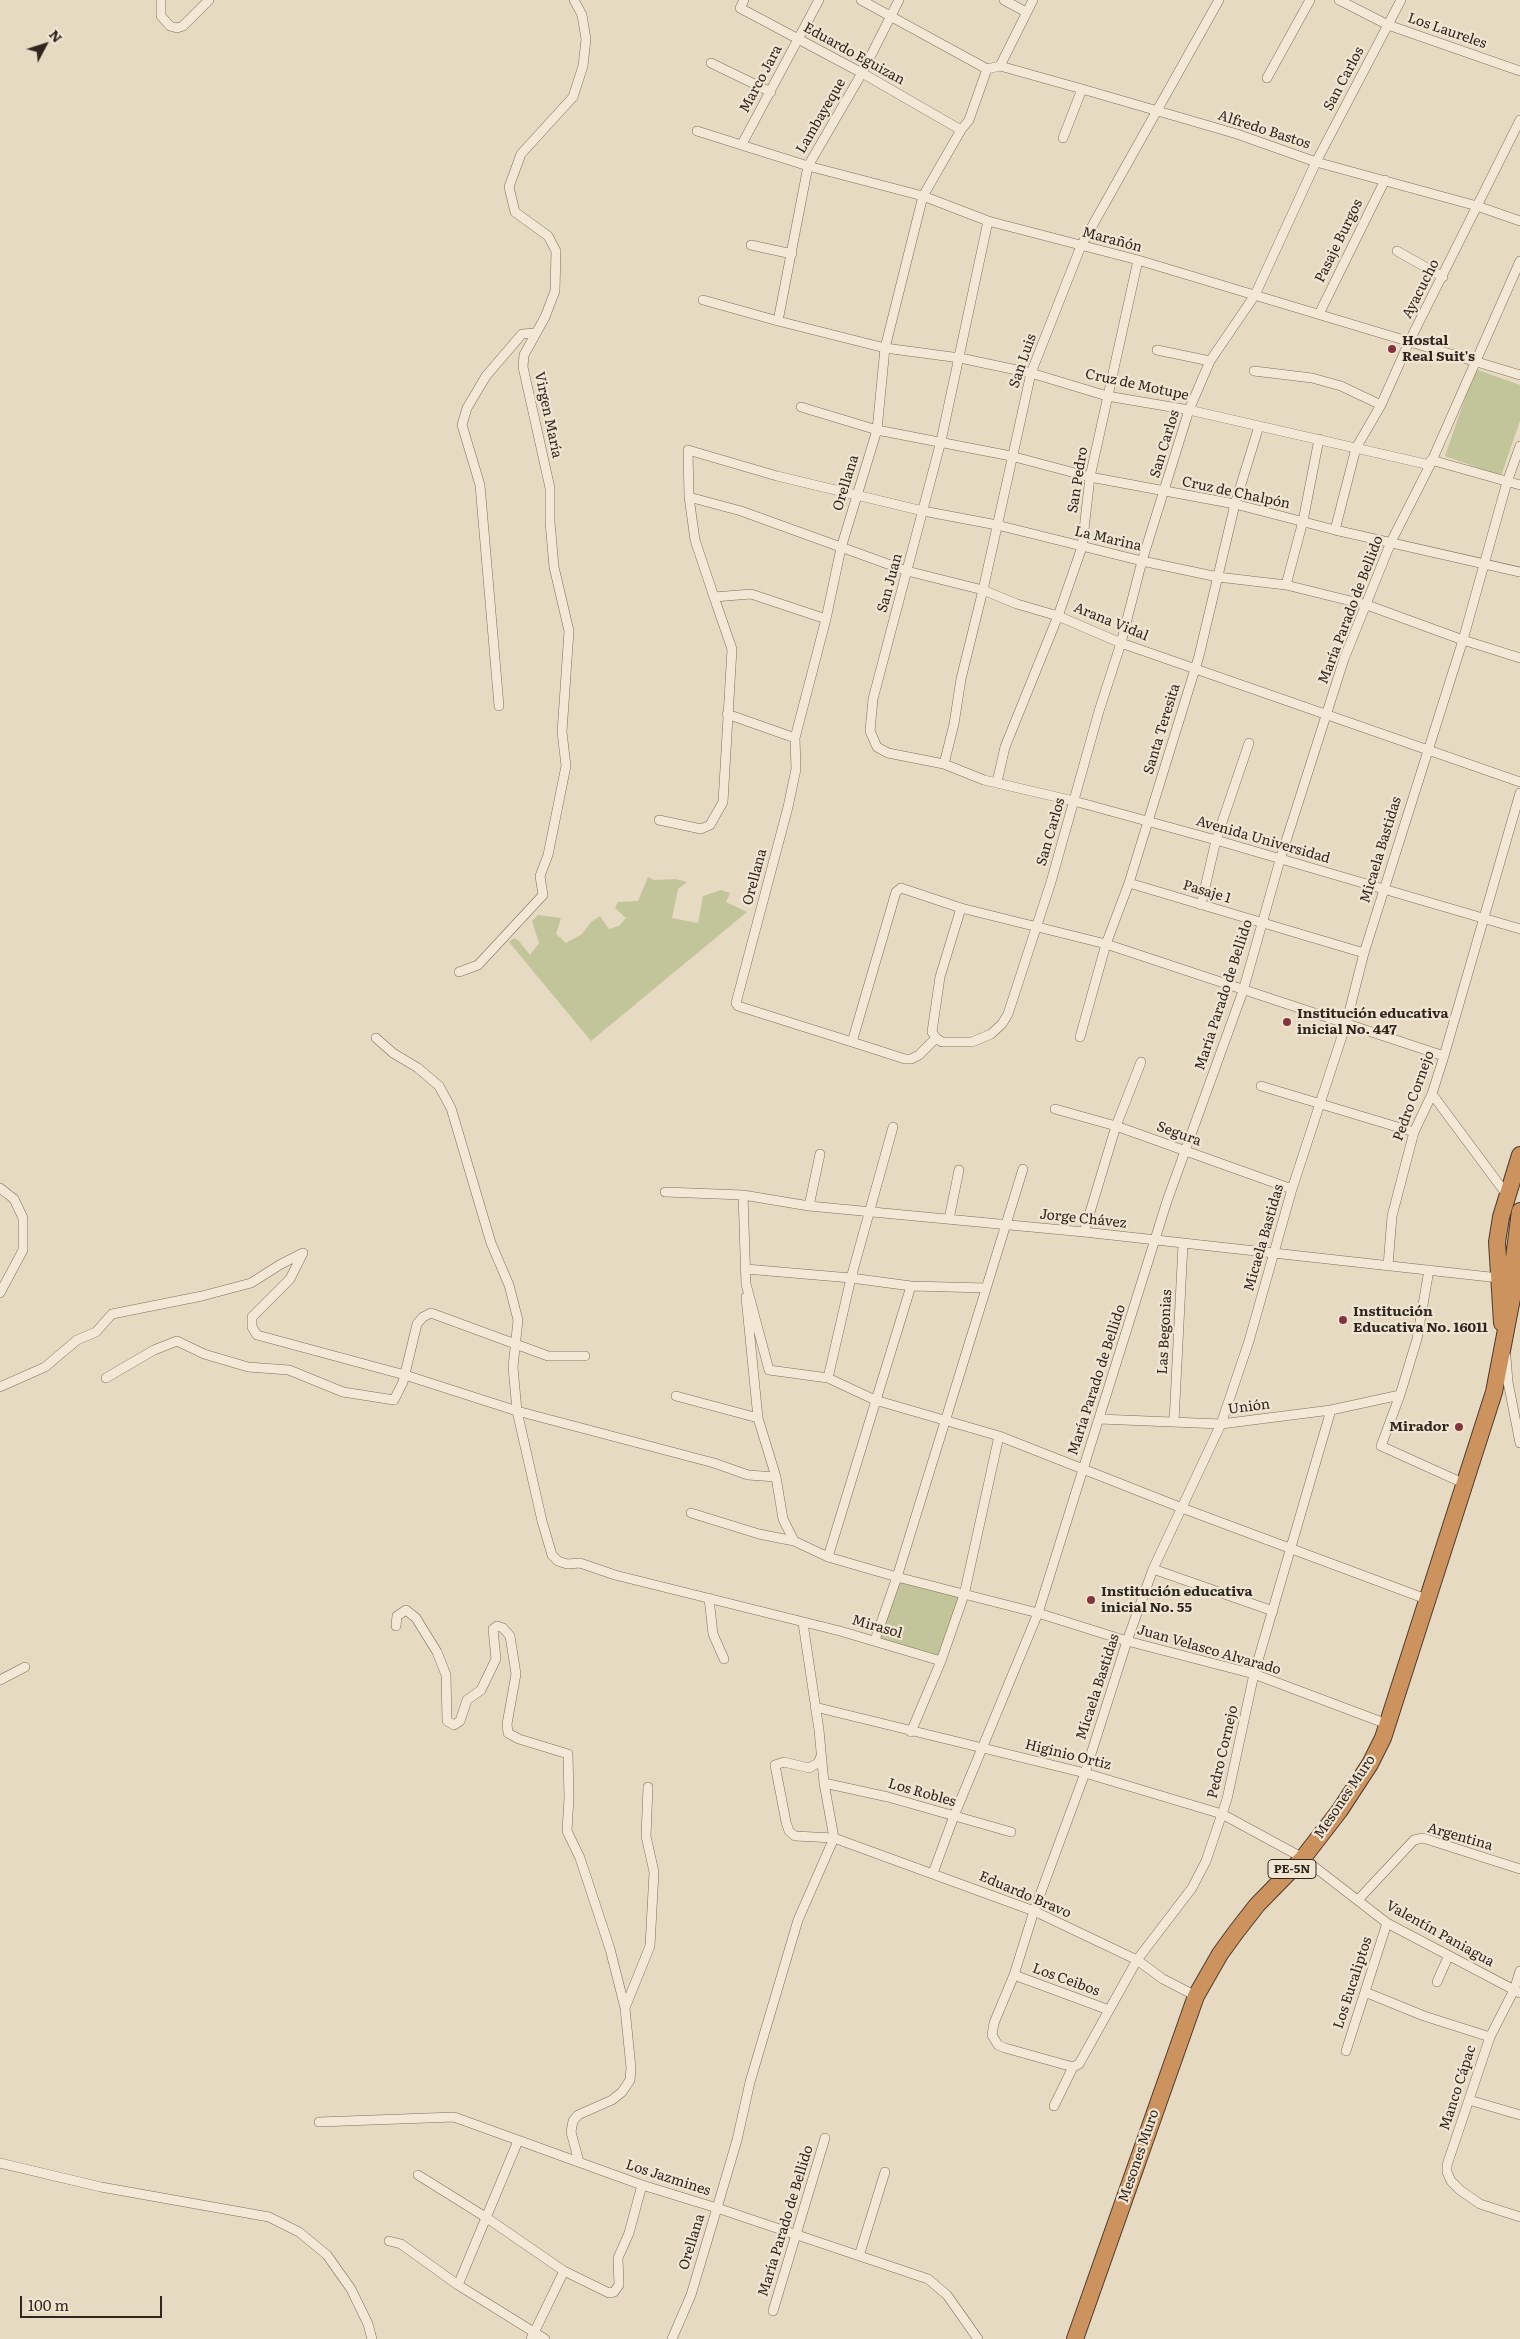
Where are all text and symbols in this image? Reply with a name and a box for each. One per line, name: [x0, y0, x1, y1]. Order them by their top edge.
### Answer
street label: Los Laureles: [1405, 10, 1489, 52]
street label: Eduardo Eguizan: [800, 19, 908, 89]
north arrow: [20, 20, 70, 70]
text: N: [45, 24, 68, 46]
street label: Marco Jara: [736, 42, 786, 116]
street label: San Carlos: [1320, 44, 1368, 114]
street label: Lambayeque: [793, 75, 849, 157]
street label: Alfredo Bastos: [1216, 107, 1312, 153]
street label: Pasaje Burgos: [1312, 197, 1366, 285]
street label: Marañón: [1080, 224, 1144, 256]
street label: Ayacucho: [1399, 256, 1443, 322]
street label: San Luis: [1006, 332, 1040, 390]
place label: Hostal Real Suit's: [1402, 333, 1475, 366]
marker: Hostal Real Suit's: [1386, 343, 1398, 355]
street label: Cruz de Motupe: [1084, 366, 1190, 404]
street label: Virgen María: [531, 370, 565, 460]
street label: San Carlos: [1147, 408, 1183, 480]
street label: San Pedro: [1064, 446, 1092, 514]
street label: Orellana: [830, 453, 862, 513]
street label: Cruz de Chalpón: [1180, 473, 1292, 513]
street label: La Marina: [1073, 523, 1143, 555]
street label: María Parado de Bellido: [1315, 533, 1387, 687]
street label: San Juan: [874, 552, 906, 614]
street label: Arana Vidal: [1071, 599, 1151, 645]
street label: Santa Teresita: [1140, 682, 1184, 776]
street label: Micaela Bastidas: [1357, 795, 1405, 905]
street label: San Carlos: [1033, 796, 1069, 868]
street label: Avenida Universidad: [1194, 813, 1332, 867]
street label: Orellana: [739, 847, 771, 907]
street label: Pasaje 1: [1181, 877, 1233, 907]
street label: María Parado de Bellido: [1192, 917, 1256, 1073]
place label: Institución educativa inicial No. 447: [1297, 1006, 1449, 1038]
marker: Institución educativa inicial No. 447: [1281, 1016, 1293, 1028]
street label: Pedro Cornejo: [1390, 1048, 1438, 1144]
street label: Segura: [1154, 1118, 1204, 1150]
street label: Micaela Bastidas: [1241, 1183, 1287, 1293]
street label: Jorge Chávez: [1039, 1206, 1127, 1232]
street label: Las Begonias: [1154, 1289, 1176, 1375]
street label: María Parado de Bellido: [1065, 1302, 1129, 1458]
place label: Institución Educativa No. 16011: [1353, 1304, 1488, 1336]
marker: Institución Educativa No. 16011: [1337, 1314, 1349, 1326]
street label: Unión: [1227, 1396, 1271, 1418]
place label: Mirador: [1389, 1419, 1449, 1435]
marker: Mirador: [1453, 1421, 1465, 1433]
place label: Institución educativa inicial No. 55: [1101, 1584, 1253, 1616]
marker: Institución educativa inicial No. 55: [1085, 1594, 1097, 1606]
street label: Mirasol: [850, 1612, 904, 1642]
street label: Juan Velasco Alvarado: [1135, 1621, 1283, 1679]
street label: Micaela Bastidas: [1073, 1632, 1123, 1742]
street label: Pedro Cornejo: [1204, 1704, 1242, 1800]
street label: Higinio Ortiz: [1023, 1736, 1113, 1774]
street label: Mesones Muro: [1311, 1752, 1379, 1842]
street label: Los Robles: [886, 1775, 958, 1811]
street label: Argentina: [1425, 1820, 1495, 1854]
road number: PE-5N: [1268, 1860, 1316, 1878]
street label: Eduardo Bravo: [976, 1868, 1074, 1922]
street label: Valentín Paniagua: [1383, 1897, 1497, 1971]
street label: Los Eucaliptos: [1330, 1935, 1376, 2031]
street label: Los Ceibos: [1030, 1960, 1102, 2000]
street label: Manco Cápac: [1436, 2043, 1480, 2133]
street label: Mesones Muro: [1115, 2107, 1163, 2205]
street label: María Parado de Bellido: [755, 2143, 817, 2299]
street label: Los Jazmines: [623, 2156, 713, 2200]
street label: Orellana: [676, 2212, 708, 2272]
scale bar: [22, 2286, 165, 2318]
text: 100 m: [28, 2293, 69, 2316]

